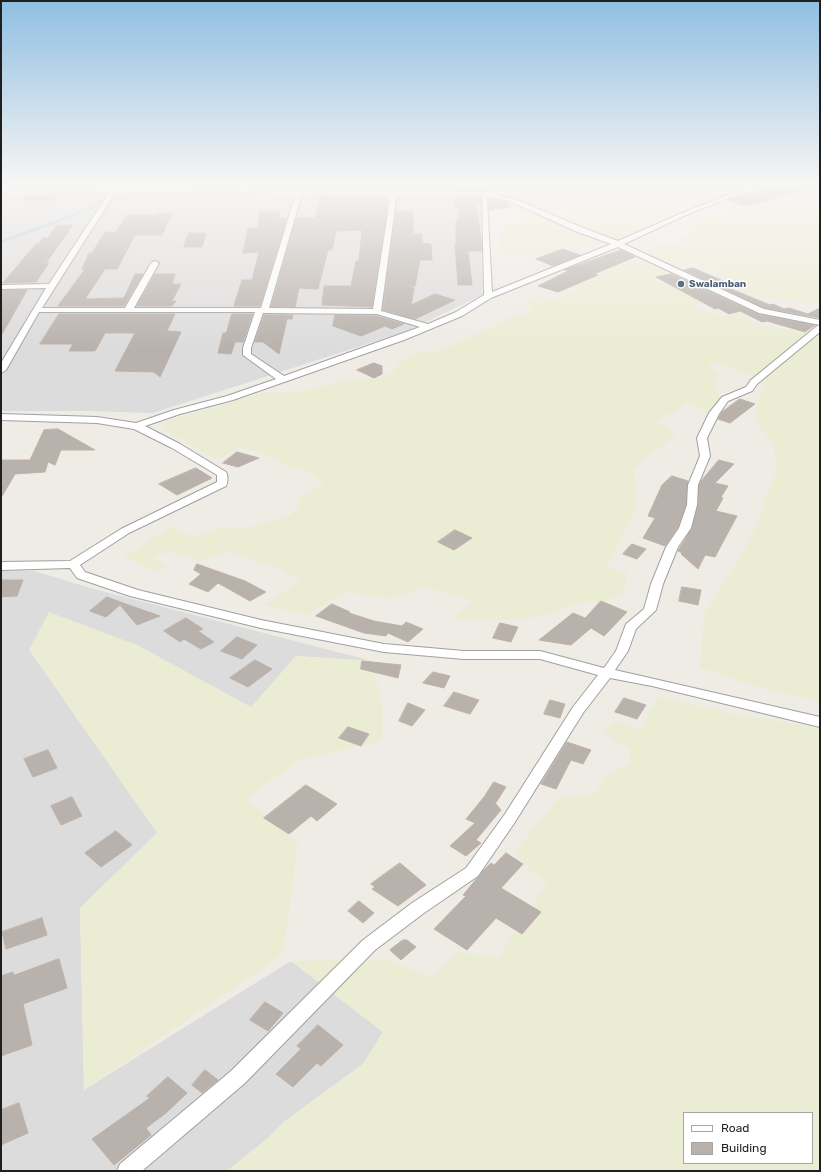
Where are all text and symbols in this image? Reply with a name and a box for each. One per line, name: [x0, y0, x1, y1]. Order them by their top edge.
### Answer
place label: Swalamban: [689, 278, 746, 290]
marker: Swalamban: [676, 279, 686, 289]
legend: [683, 1112, 813, 1164]
text: Road: [721, 1121, 749, 1135]
text: Building: [721, 1141, 767, 1155]

